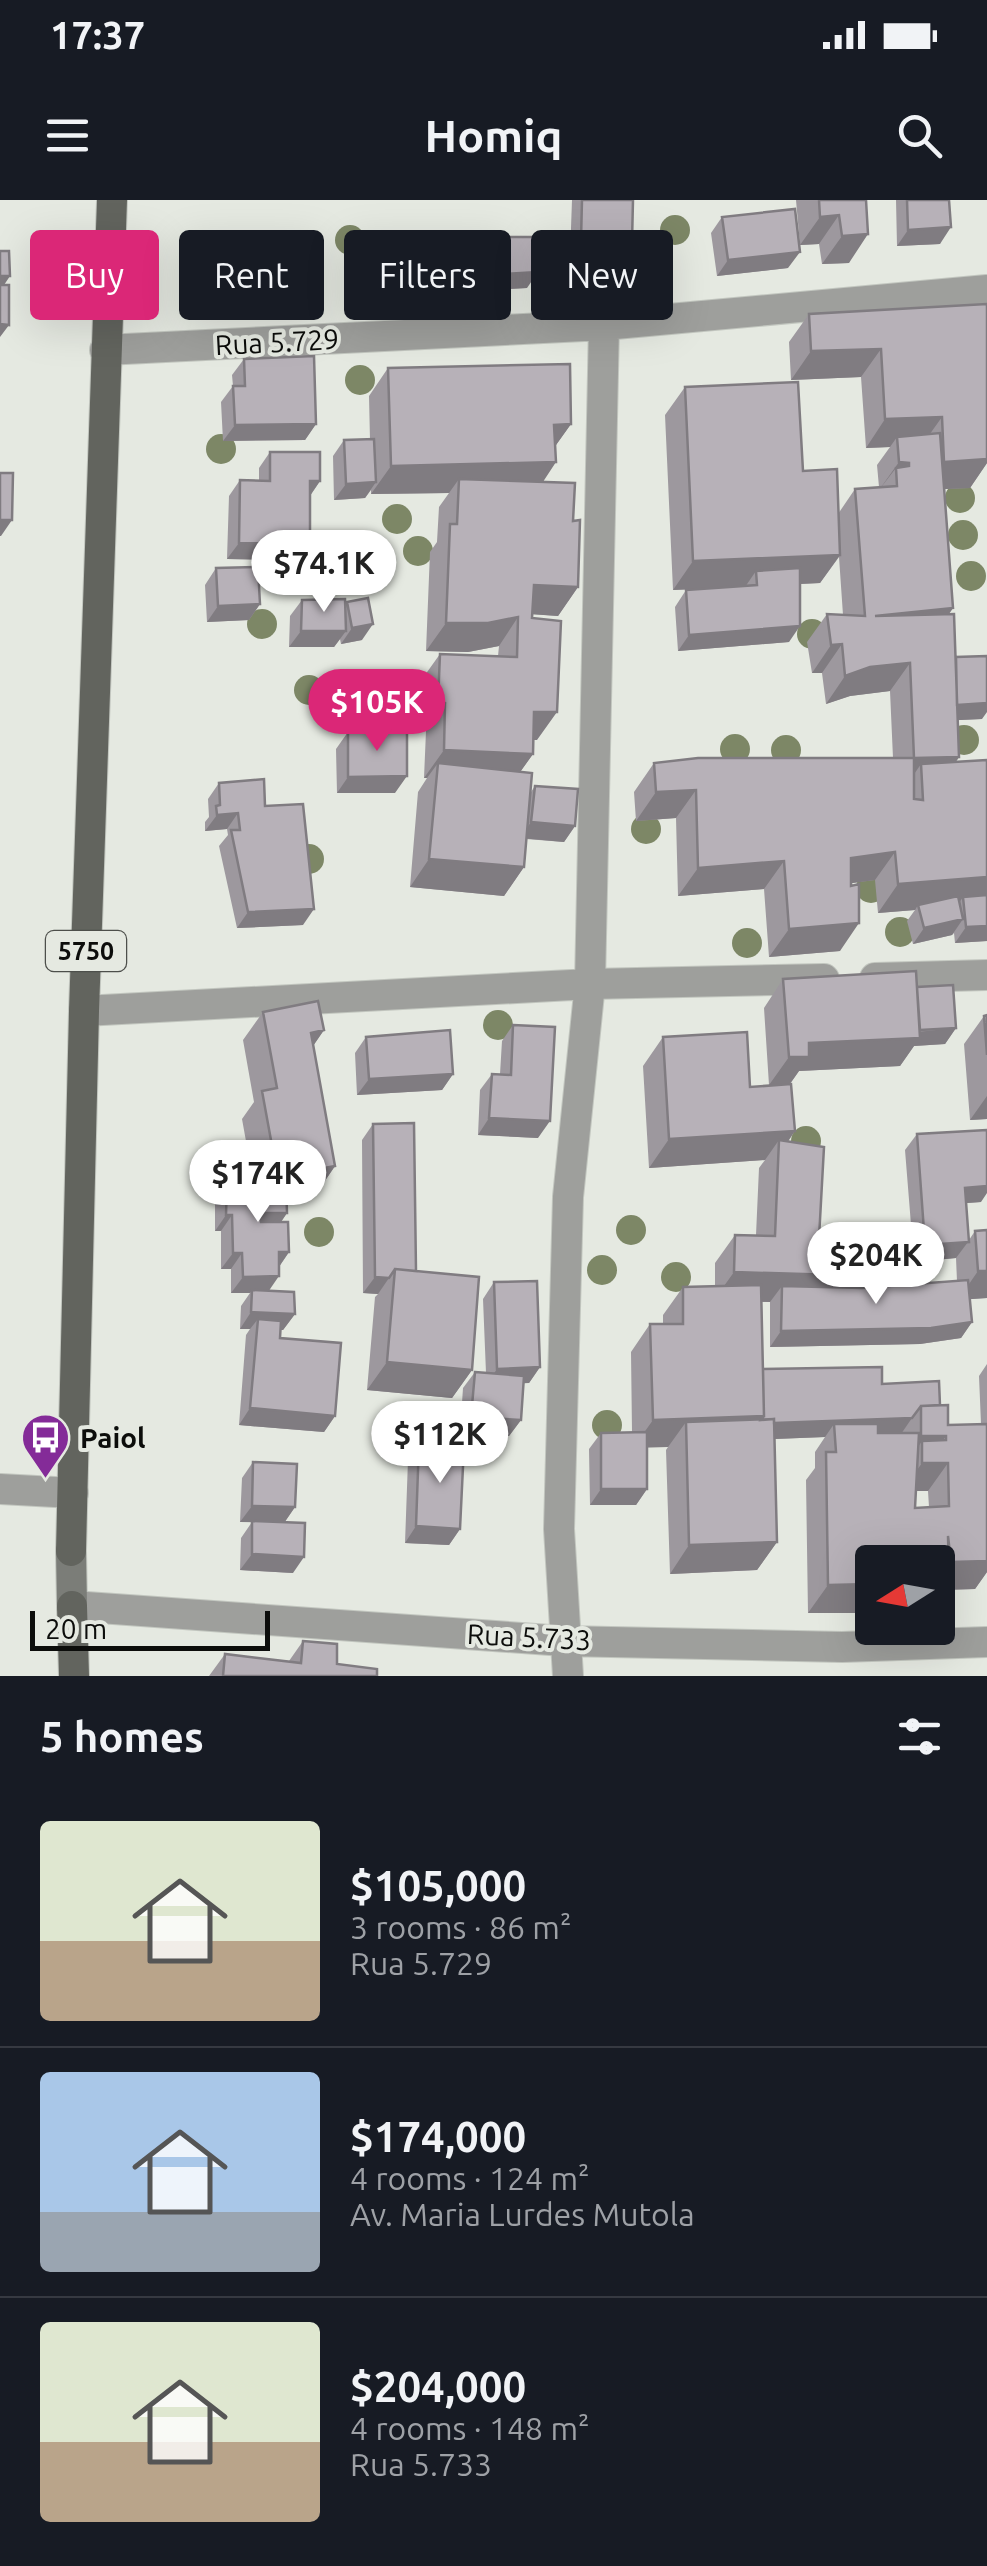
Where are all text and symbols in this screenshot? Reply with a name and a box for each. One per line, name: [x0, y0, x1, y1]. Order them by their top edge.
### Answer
text: 17:37: [50, 14, 145, 56]
icon: menu: [40, 108, 95, 163]
icon: search: [892, 108, 947, 163]
text: Homiq: [425, 110, 562, 161]
chip: Buy: [30, 230, 159, 320]
chip: Rent: [179, 230, 324, 320]
chip: Filters: [344, 230, 511, 320]
chip: New: [531, 230, 673, 320]
street label: Rua 5.729: [214, 323, 340, 360]
pin: $74.1K: [243, 530, 405, 615]
text: $74.1K: [273, 544, 375, 580]
pin: $105K: [307, 669, 447, 754]
text: $105K: [330, 683, 424, 719]
road number: 5750: [46, 931, 126, 971]
pin: $174K: [188, 1140, 328, 1225]
text: $174K: [211, 1154, 305, 1190]
pin: $204K: [806, 1222, 946, 1307]
text: $204K: [829, 1236, 923, 1272]
pin: $112K: [370, 1401, 510, 1486]
bus stop icon: Paiol: [19, 1412, 71, 1480]
text: $112K: [393, 1415, 487, 1451]
place label: Paiol: [80, 1422, 146, 1453]
north arrow: [855, 1545, 955, 1645]
map controls: [855, 1545, 955, 1645]
scale bar: [30, 1606, 270, 1651]
text: 20 m: [45, 1613, 107, 1644]
street label: Rua 5.733: [466, 1618, 592, 1655]
icon: filters: [892, 1709, 947, 1764]
text: 5 homes: [40, 1713, 204, 1760]
icon: home: [120, 1861, 240, 1981]
text: $105,000: [350, 1862, 526, 1909]
text: 3 rooms · 86 m²: [350, 1909, 571, 1945]
text: Rua 5.729: [350, 1945, 492, 1981]
icon: home: [120, 2112, 240, 2232]
text: $174,000: [350, 2113, 526, 2160]
text: 4 rooms · 124 m²: [350, 2160, 590, 2196]
text: Av. Maria Lurdes Mutola: [350, 2196, 695, 2232]
icon: home: [120, 2362, 240, 2482]
text: $204,000: [350, 2363, 526, 2410]
text: 4 rooms · 148 m²: [350, 2410, 590, 2446]
text: Rua 5.733: [350, 2446, 492, 2482]

